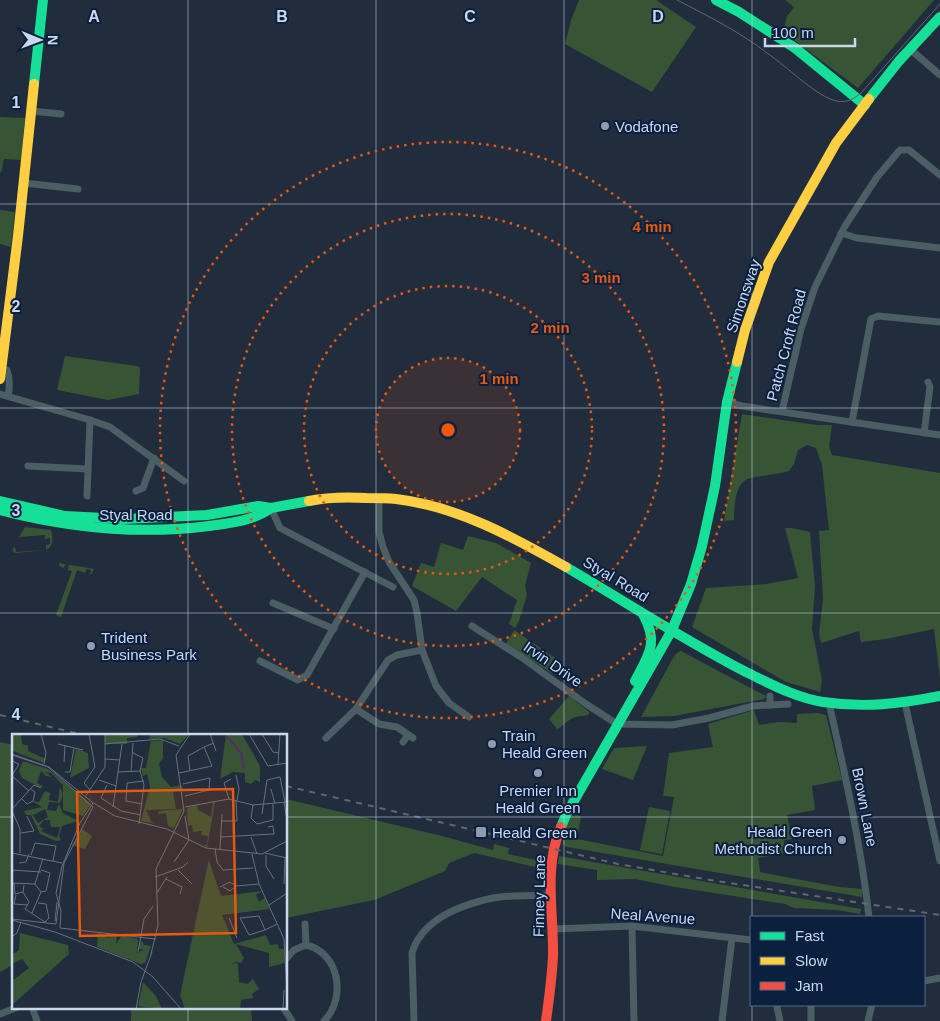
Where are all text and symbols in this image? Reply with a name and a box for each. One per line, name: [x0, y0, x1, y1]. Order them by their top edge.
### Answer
text: A: [88, 8, 100, 25]
text: B: [276, 8, 288, 25]
text: C: [464, 8, 476, 25]
text: D: [652, 8, 664, 25]
north arrow: [15, 15, 65, 65]
scale bar: [765, 15, 855, 47]
text: 100 m: [772, 24, 814, 41]
text: N: [45, 35, 61, 45]
text: 1: [12, 94, 21, 111]
place label: Vodafone: [615, 118, 678, 135]
marker: Vodafone: [599, 120, 611, 132]
text: 4 min: [632, 218, 672, 235]
street label: Simonsway: [722, 257, 764, 335]
text: 3 min: [581, 269, 621, 286]
street label: Patch Croft Road: [763, 287, 809, 403]
text: 2: [12, 298, 21, 315]
text: 2 min: [530, 319, 570, 336]
text: 1 min: [479, 370, 519, 387]
centre of rings: [439, 421, 457, 439]
text: 3: [12, 502, 21, 519]
street label: Styal Road: [99, 506, 173, 523]
street label: Styal Road: [580, 553, 652, 605]
place label: Trident Business Park: [101, 629, 197, 663]
street label: Irvin Drive: [520, 638, 586, 690]
marker: Trident Business Park: [85, 640, 97, 652]
text: 4: [12, 706, 21, 723]
place label: Train Heald Green: [502, 727, 587, 761]
inset map: [12, 734, 288, 1008]
marker: Train Heald Green: [486, 738, 498, 750]
street label: Brown Lane: [849, 766, 881, 848]
marker: Premier Inn Heald Green: [532, 767, 544, 779]
place label: Premier Inn Heald Green: [495, 782, 581, 816]
place label: Heald Green Methodist Church: [714, 823, 832, 857]
place label: Heald Green: [492, 824, 577, 841]
marker: Heald Green: [474, 825, 488, 839]
marker: Heald Green Methodist Church: [836, 834, 848, 846]
street label: Finney Lane: [530, 855, 548, 937]
street label: Neal Avenue: [610, 905, 696, 927]
legend: [750, 916, 925, 1006]
text: Fast: [795, 927, 825, 944]
text: Slow: [795, 952, 828, 969]
text: Jam: [795, 977, 823, 994]

